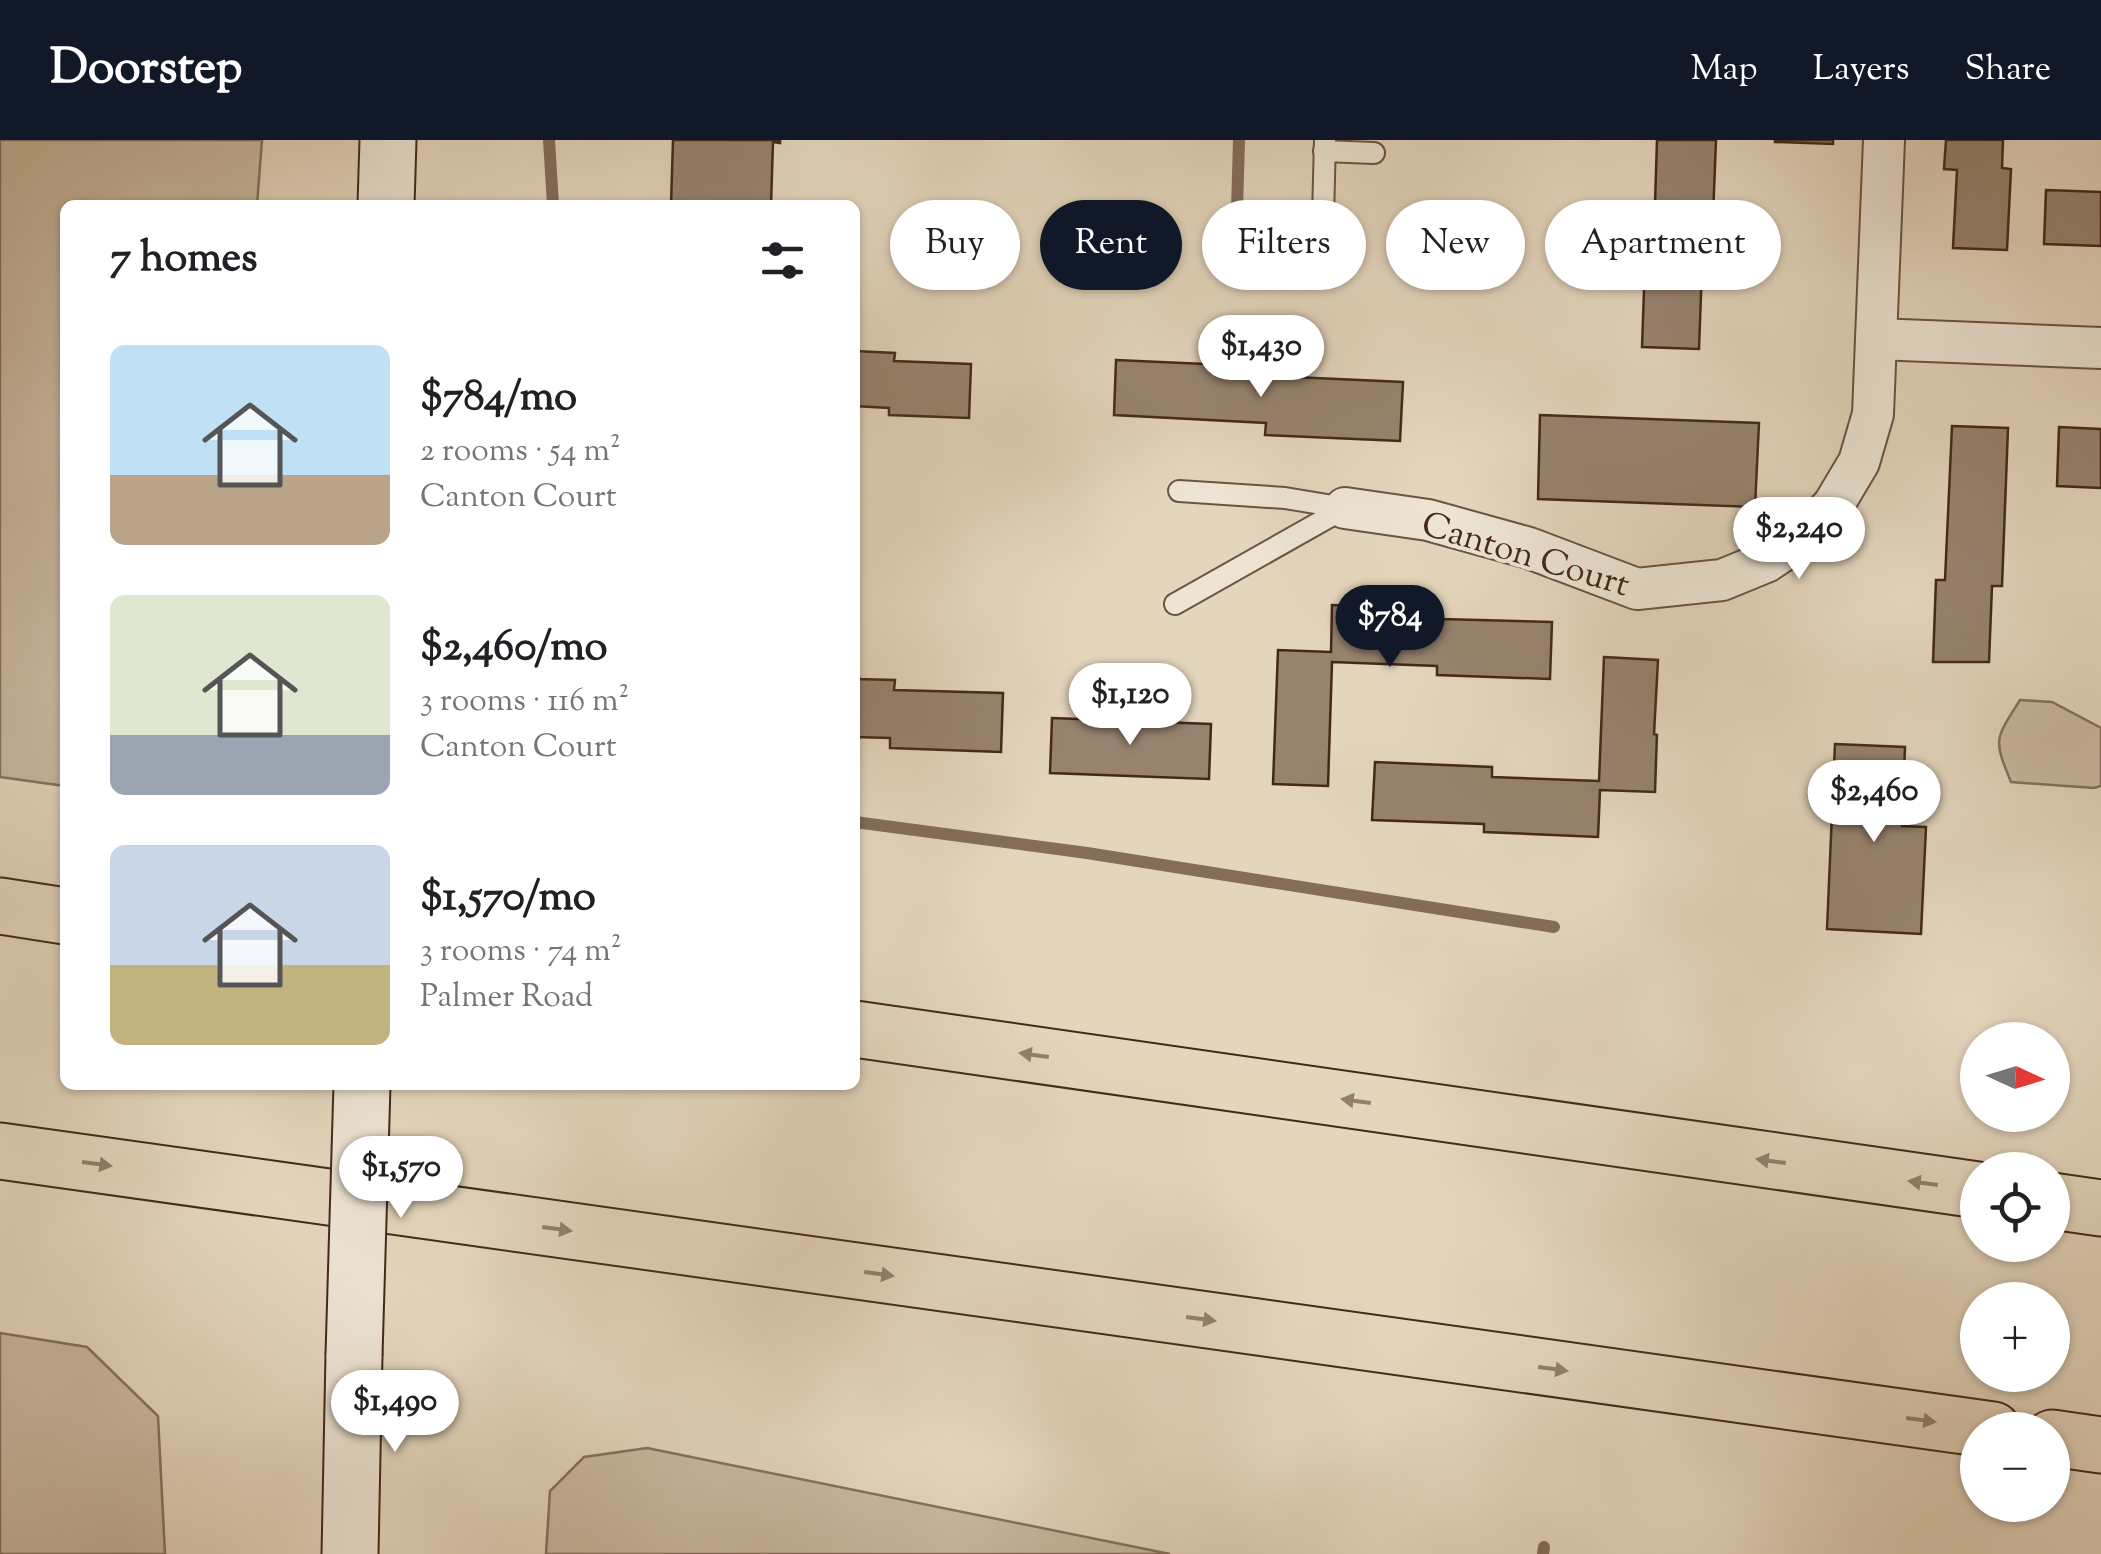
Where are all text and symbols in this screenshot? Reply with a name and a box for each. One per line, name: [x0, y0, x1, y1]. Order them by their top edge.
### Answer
text: Doorstep: [50, 36, 242, 105]
text: Map: [1690, 45, 1758, 96]
text: Layers: [1813, 45, 1910, 96]
text: Share: [1965, 45, 2051, 96]
chip: Buy: [890, 200, 1020, 290]
chip: Rent: [1040, 200, 1182, 290]
chip: Filters: [1202, 200, 1366, 290]
chip: New: [1386, 200, 1525, 290]
chip: Apartment: [1545, 200, 1781, 290]
text: 7 homes: [110, 230, 258, 290]
icon: filters: [755, 233, 810, 288]
pin: $1,430: [1180, 315, 1342, 400]
text: $1,430: [1220, 324, 1302, 370]
text: $784/mo: [420, 369, 577, 429]
icon: home: [190, 385, 310, 505]
text: 2 rooms · 54 m²: [420, 429, 621, 475]
text: Canton Court: [420, 475, 617, 521]
pin: $2,240: [1718, 497, 1880, 582]
street label: Canton Court: [1415, 501, 1635, 612]
text: $2,240: [1755, 506, 1843, 552]
pin: $784: [1331, 585, 1449, 670]
text: $784: [1358, 594, 1422, 640]
text: $2,460/mo: [420, 619, 607, 679]
icon: home: [190, 635, 310, 755]
pin: $1,120: [1049, 663, 1211, 748]
text: $1,120: [1091, 672, 1169, 718]
text: 3 rooms · 116 m²: [420, 679, 629, 725]
text: Canton Court: [420, 725, 617, 771]
pin: $2,460: [1793, 760, 1955, 845]
text: $2,460: [1830, 769, 1918, 815]
text: $1,570/mo: [420, 869, 596, 929]
icon: home: [190, 885, 310, 1005]
text: 3 rooms · 74 m²: [420, 929, 622, 975]
text: Palmer Road: [420, 975, 593, 1021]
north arrow: [1960, 1022, 2070, 1132]
map controls: [1960, 1022, 2070, 1522]
one-way arrow: [1018, 1046, 1050, 1062]
one-way arrow: [1340, 1092, 1371, 1108]
pin: $1,570: [320, 1136, 482, 1221]
text: $1,570: [361, 1145, 441, 1191]
button: locate: [1960, 1152, 2070, 1262]
one-way arrow: [1755, 1153, 1787, 1168]
one-way arrow: [81, 1157, 113, 1173]
one-way arrow: [1906, 1174, 1938, 1190]
one-way arrow: [542, 1221, 573, 1237]
one-way arrow: [864, 1267, 895, 1283]
button: +: [1960, 1282, 2070, 1392]
one-way arrow: [1185, 1312, 1217, 1328]
one-way arrow: [1538, 1361, 1569, 1377]
pin: $1,490: [314, 1370, 476, 1455]
text: $1,490: [353, 1379, 437, 1425]
one-way arrow: [1906, 1412, 1938, 1428]
button: −: [1960, 1412, 2070, 1522]

